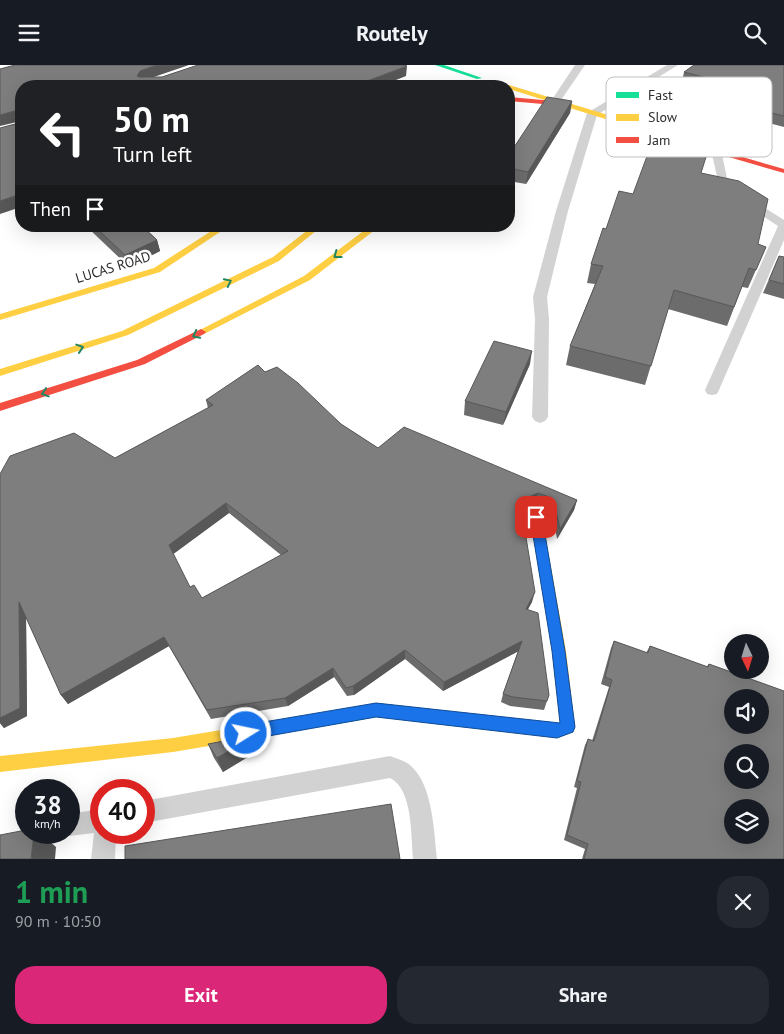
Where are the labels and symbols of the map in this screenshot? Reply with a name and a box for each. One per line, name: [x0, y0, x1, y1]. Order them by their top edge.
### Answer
legend: [606, 77, 772, 157]
text: Fast: [648, 86, 673, 104]
text: Slow: [648, 108, 678, 126]
text: Jam: [647, 131, 670, 149]
street label: LUCAS ROAD: [73, 247, 153, 287]
one-way arrow: [334, 250, 343, 258]
one-way arrow: [223, 278, 232, 288]
one-way arrow: [192, 328, 201, 338]
one-way arrow: [75, 344, 83, 354]
one-way arrow: [41, 387, 49, 397]
pin: [515, 496, 557, 538]
north arrow: [724, 634, 769, 679]
position arrow: [219, 706, 271, 758]
speed limit sign: 40: [90, 779, 155, 844]

